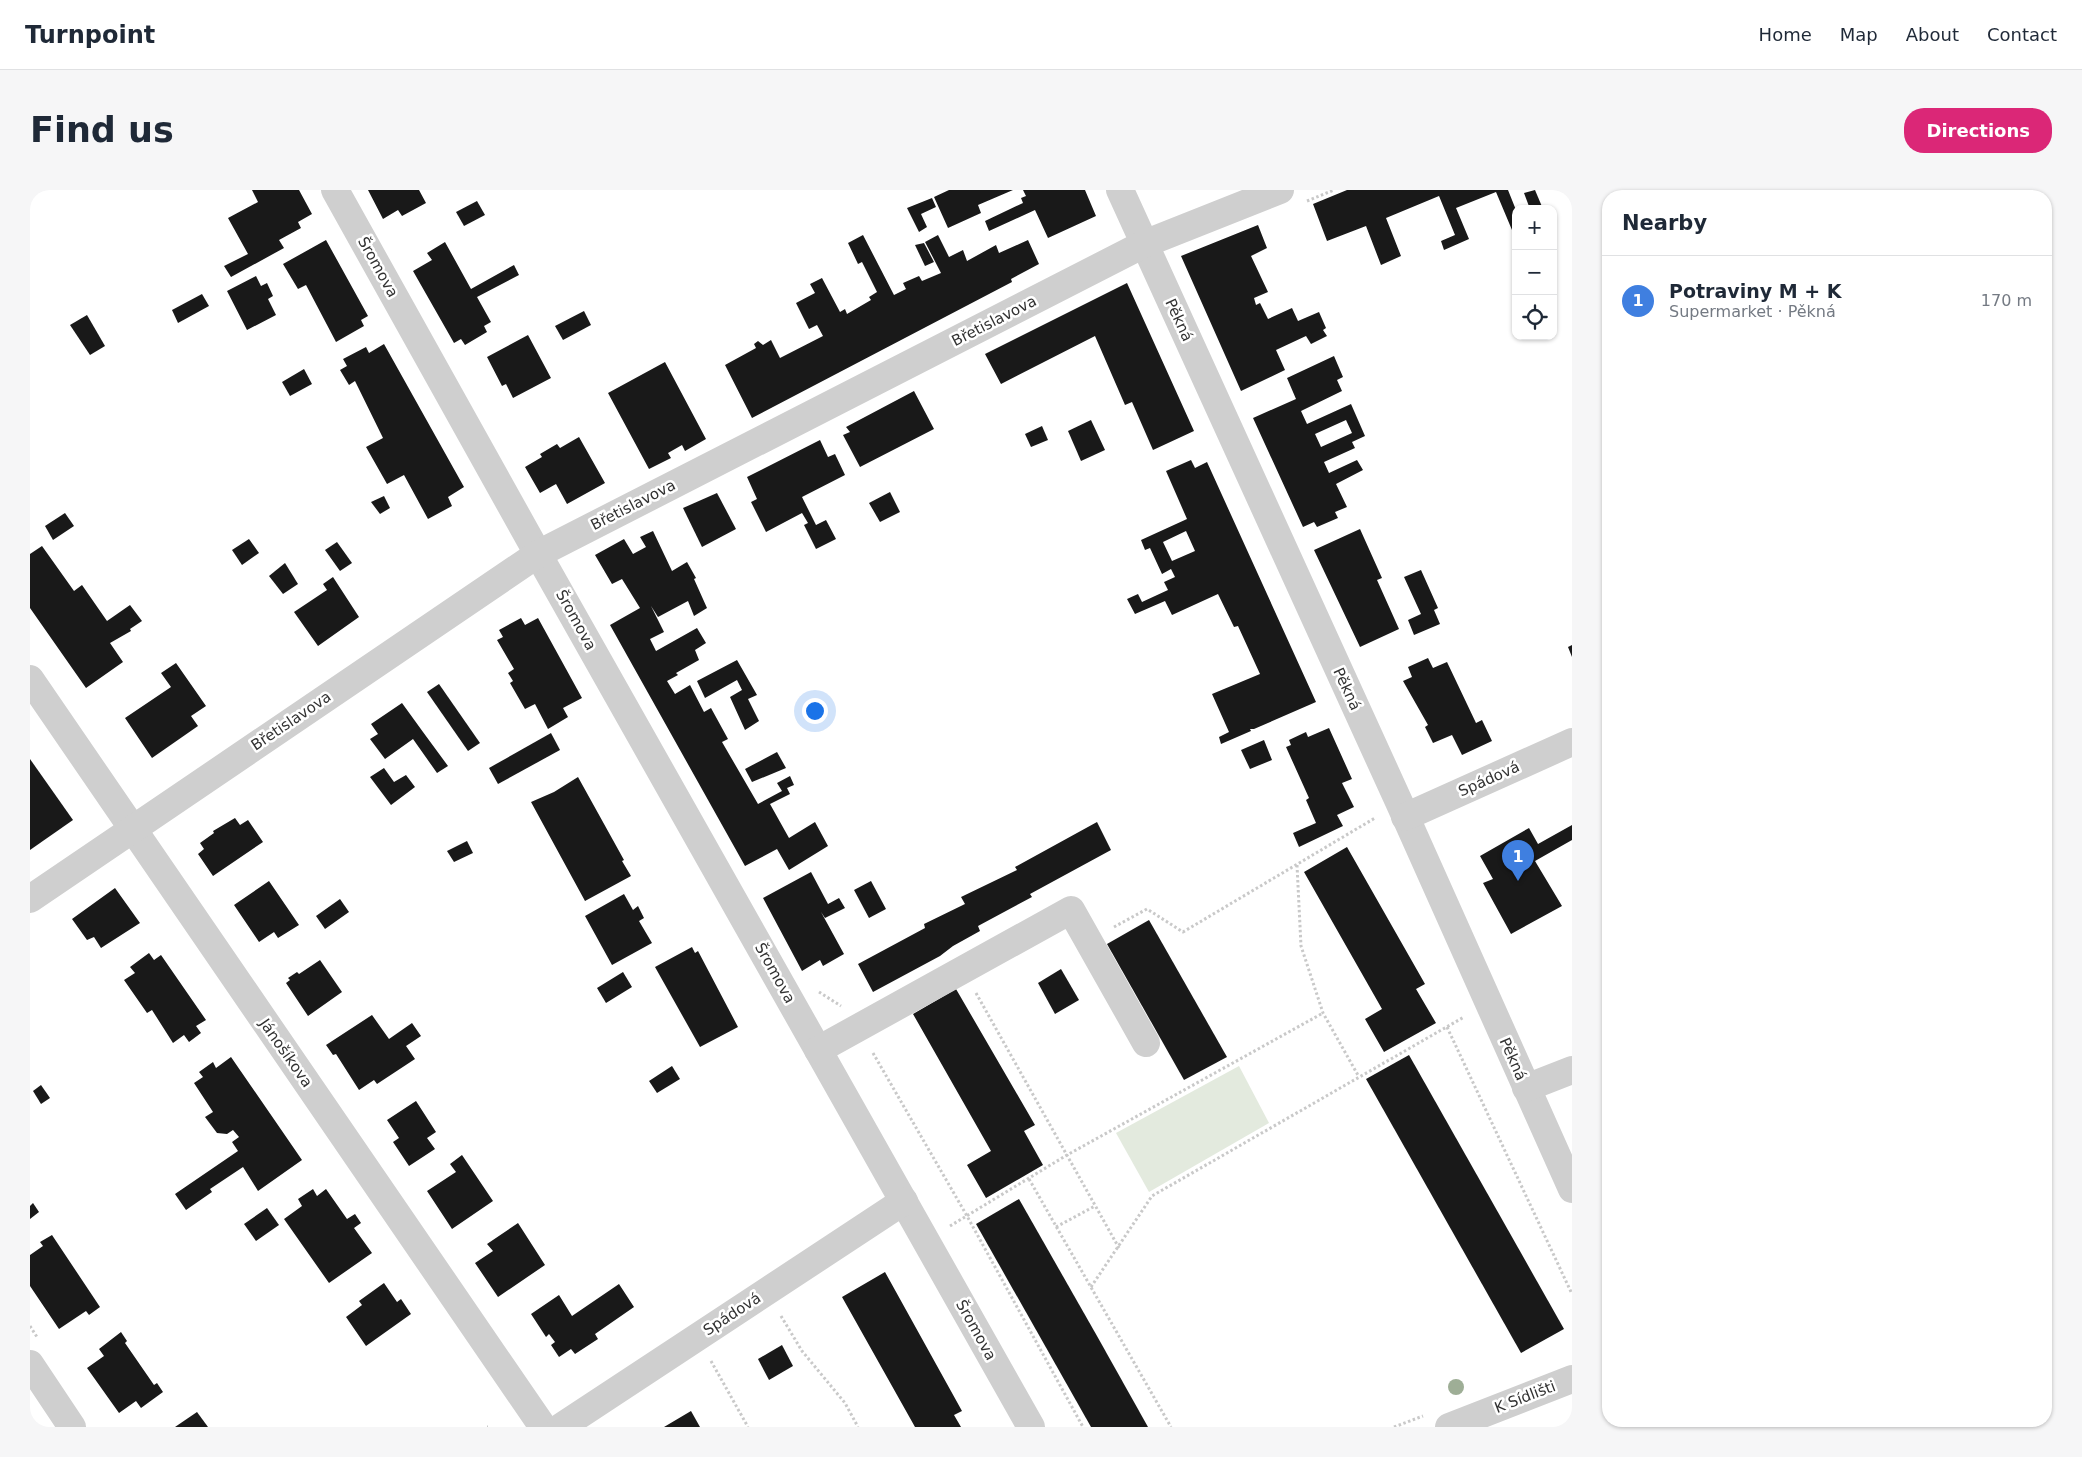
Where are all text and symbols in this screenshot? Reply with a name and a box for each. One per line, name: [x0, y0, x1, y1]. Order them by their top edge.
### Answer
text: Turnpoint: [25, 21, 155, 49]
text: Home: [1759, 24, 1812, 45]
text: Map: [1840, 24, 1878, 45]
text: About: [1906, 24, 1959, 45]
text: Contact: [1987, 24, 2057, 45]
button: Directions: [1904, 108, 2052, 153]
text: Find us: [30, 110, 174, 150]
map controls: [1512, 205, 1557, 340]
button: +: [1512, 205, 1557, 250]
text: Nearby: [1622, 211, 1707, 235]
street label: Šromova: [354, 233, 403, 300]
button: −: [1512, 250, 1557, 295]
text: Potraviny M + K: [1669, 280, 1841, 302]
text: 1: [1632, 291, 1644, 310]
text: 170 m: [1981, 291, 2032, 310]
street label: Břetislavova: [949, 292, 1039, 350]
button: locate: [1512, 295, 1557, 340]
street label: Pěkná: [1161, 296, 1197, 344]
text: Supermarket · Pěkná: [1669, 302, 1836, 321]
street label: Břetislavova: [588, 476, 678, 534]
street label: Šromova: [552, 586, 601, 653]
street label: Pěkná: [1329, 665, 1365, 713]
street label: Břetislavova: [248, 688, 334, 754]
your location: [802, 698, 828, 724]
street label: Spádová: [1456, 758, 1522, 800]
pin: 1: [1502, 840, 1534, 881]
street label: Šromova: [751, 939, 800, 1006]
street label: Jánošíkova: [255, 1014, 316, 1091]
street label: Pěkná: [1496, 1035, 1530, 1083]
street label: Spádová: [700, 1289, 764, 1339]
street label: Šromova: [952, 1296, 1001, 1363]
street label: K Sídlišti: [1492, 1377, 1558, 1417]

